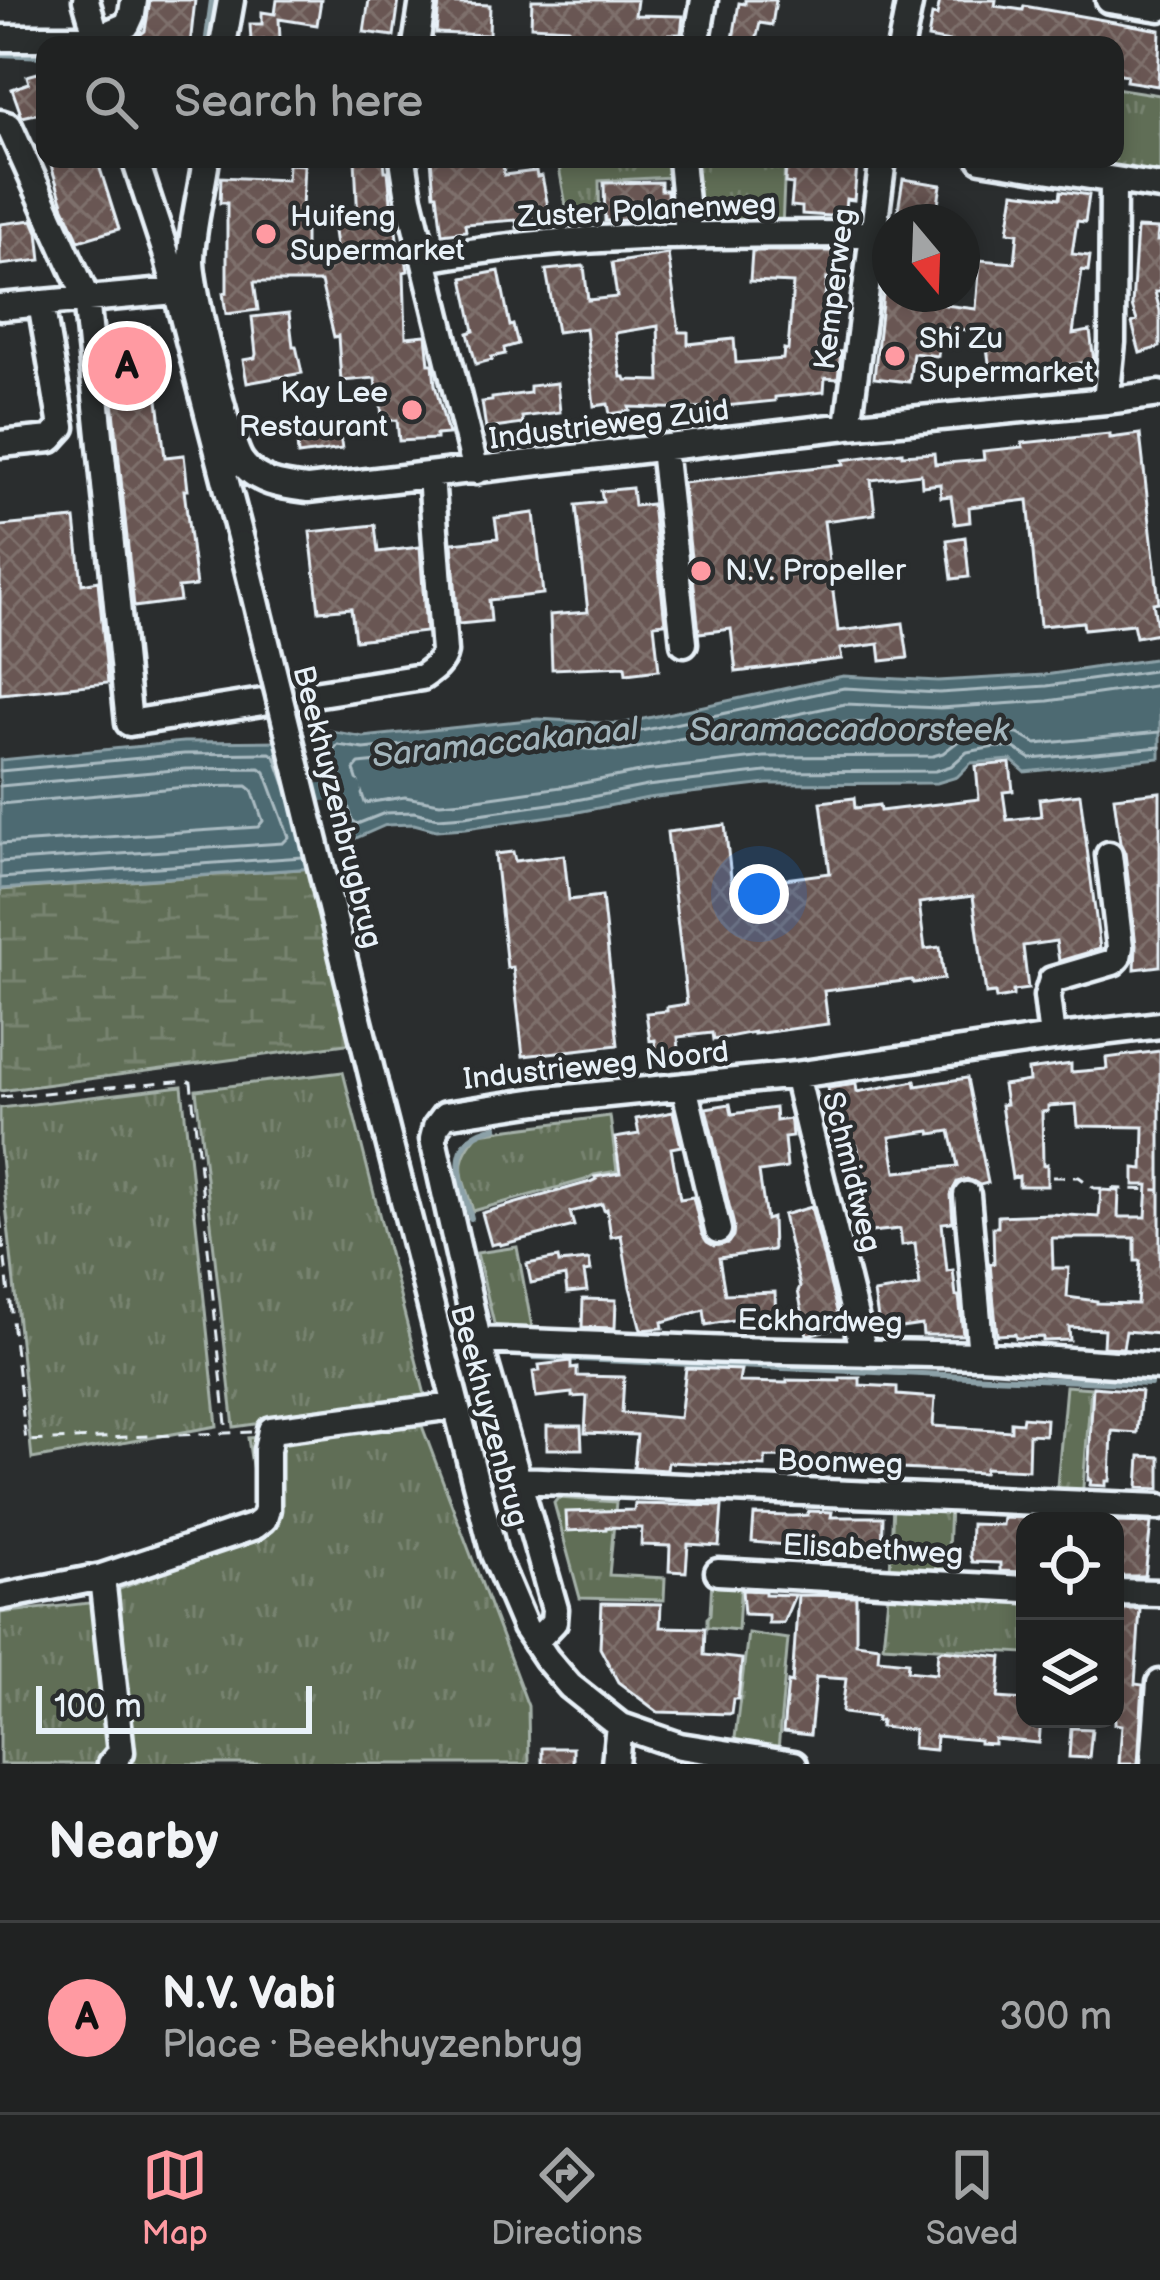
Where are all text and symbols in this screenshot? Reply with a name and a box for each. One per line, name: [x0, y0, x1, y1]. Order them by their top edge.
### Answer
search box: [36, 36, 1124, 168]
icon: search: [78, 69, 144, 135]
text: Search here: [174, 75, 423, 130]
street label: Zuster Polanenweg: [516, 186, 777, 236]
place label: Huifeng Supermarket: [290, 199, 465, 269]
north arrow: [872, 204, 980, 312]
street label: Kemperweg: [807, 206, 863, 372]
marker: Huifeng Supermarket: [253, 221, 279, 247]
pin: A: [88, 321, 166, 411]
place label: Shi Zu Supermarket: [919, 321, 1094, 391]
marker: Shi Zu Supermarket: [882, 343, 908, 369]
place label: Kay Lee Restaurant: [239, 375, 388, 445]
street label: Industrieweg Zuid: [487, 392, 731, 458]
marker: Kay Lee Restaurant: [399, 397, 425, 423]
place label: N.V. Propeller: [725, 553, 907, 589]
marker: N.V. Propeller: [688, 558, 714, 584]
street label: Beekhuyzenbrugbrug: [284, 662, 390, 952]
water label: Saramaccakanaal: [370, 709, 642, 777]
water label: Saramaccadoorsteek: [689, 711, 1010, 751]
your location: [729, 864, 789, 924]
street label: Industrieweg Noord: [461, 1034, 731, 1098]
street label: Schmidtweg: [814, 1088, 888, 1256]
street label: Beekhuyzenbrug: [442, 1301, 536, 1531]
street label: Eckhardweg: [737, 1303, 903, 1341]
street label: Boonweg: [776, 1443, 904, 1483]
map controls: [1016, 1512, 1124, 1728]
button: locate: [1016, 1512, 1124, 1620]
street label: Elisabethweg: [782, 1527, 964, 1573]
button: layers: [1016, 1620, 1124, 1728]
scale bar: [36, 1680, 312, 1733]
text: 100 m: [54, 1687, 142, 1727]
text: Nearby: [48, 1812, 219, 1873]
text: N.V. Vabi: [162, 1967, 336, 2022]
text: A: [75, 1994, 99, 2041]
text: 300 m: [999, 1994, 1112, 2041]
text: Place · Beekhuyzenbrug: [162, 2022, 583, 2069]
tab: Map: [142, 2142, 208, 2254]
tab: Directions: [491, 2142, 643, 2254]
tab: Saved: [926, 2142, 1018, 2254]

